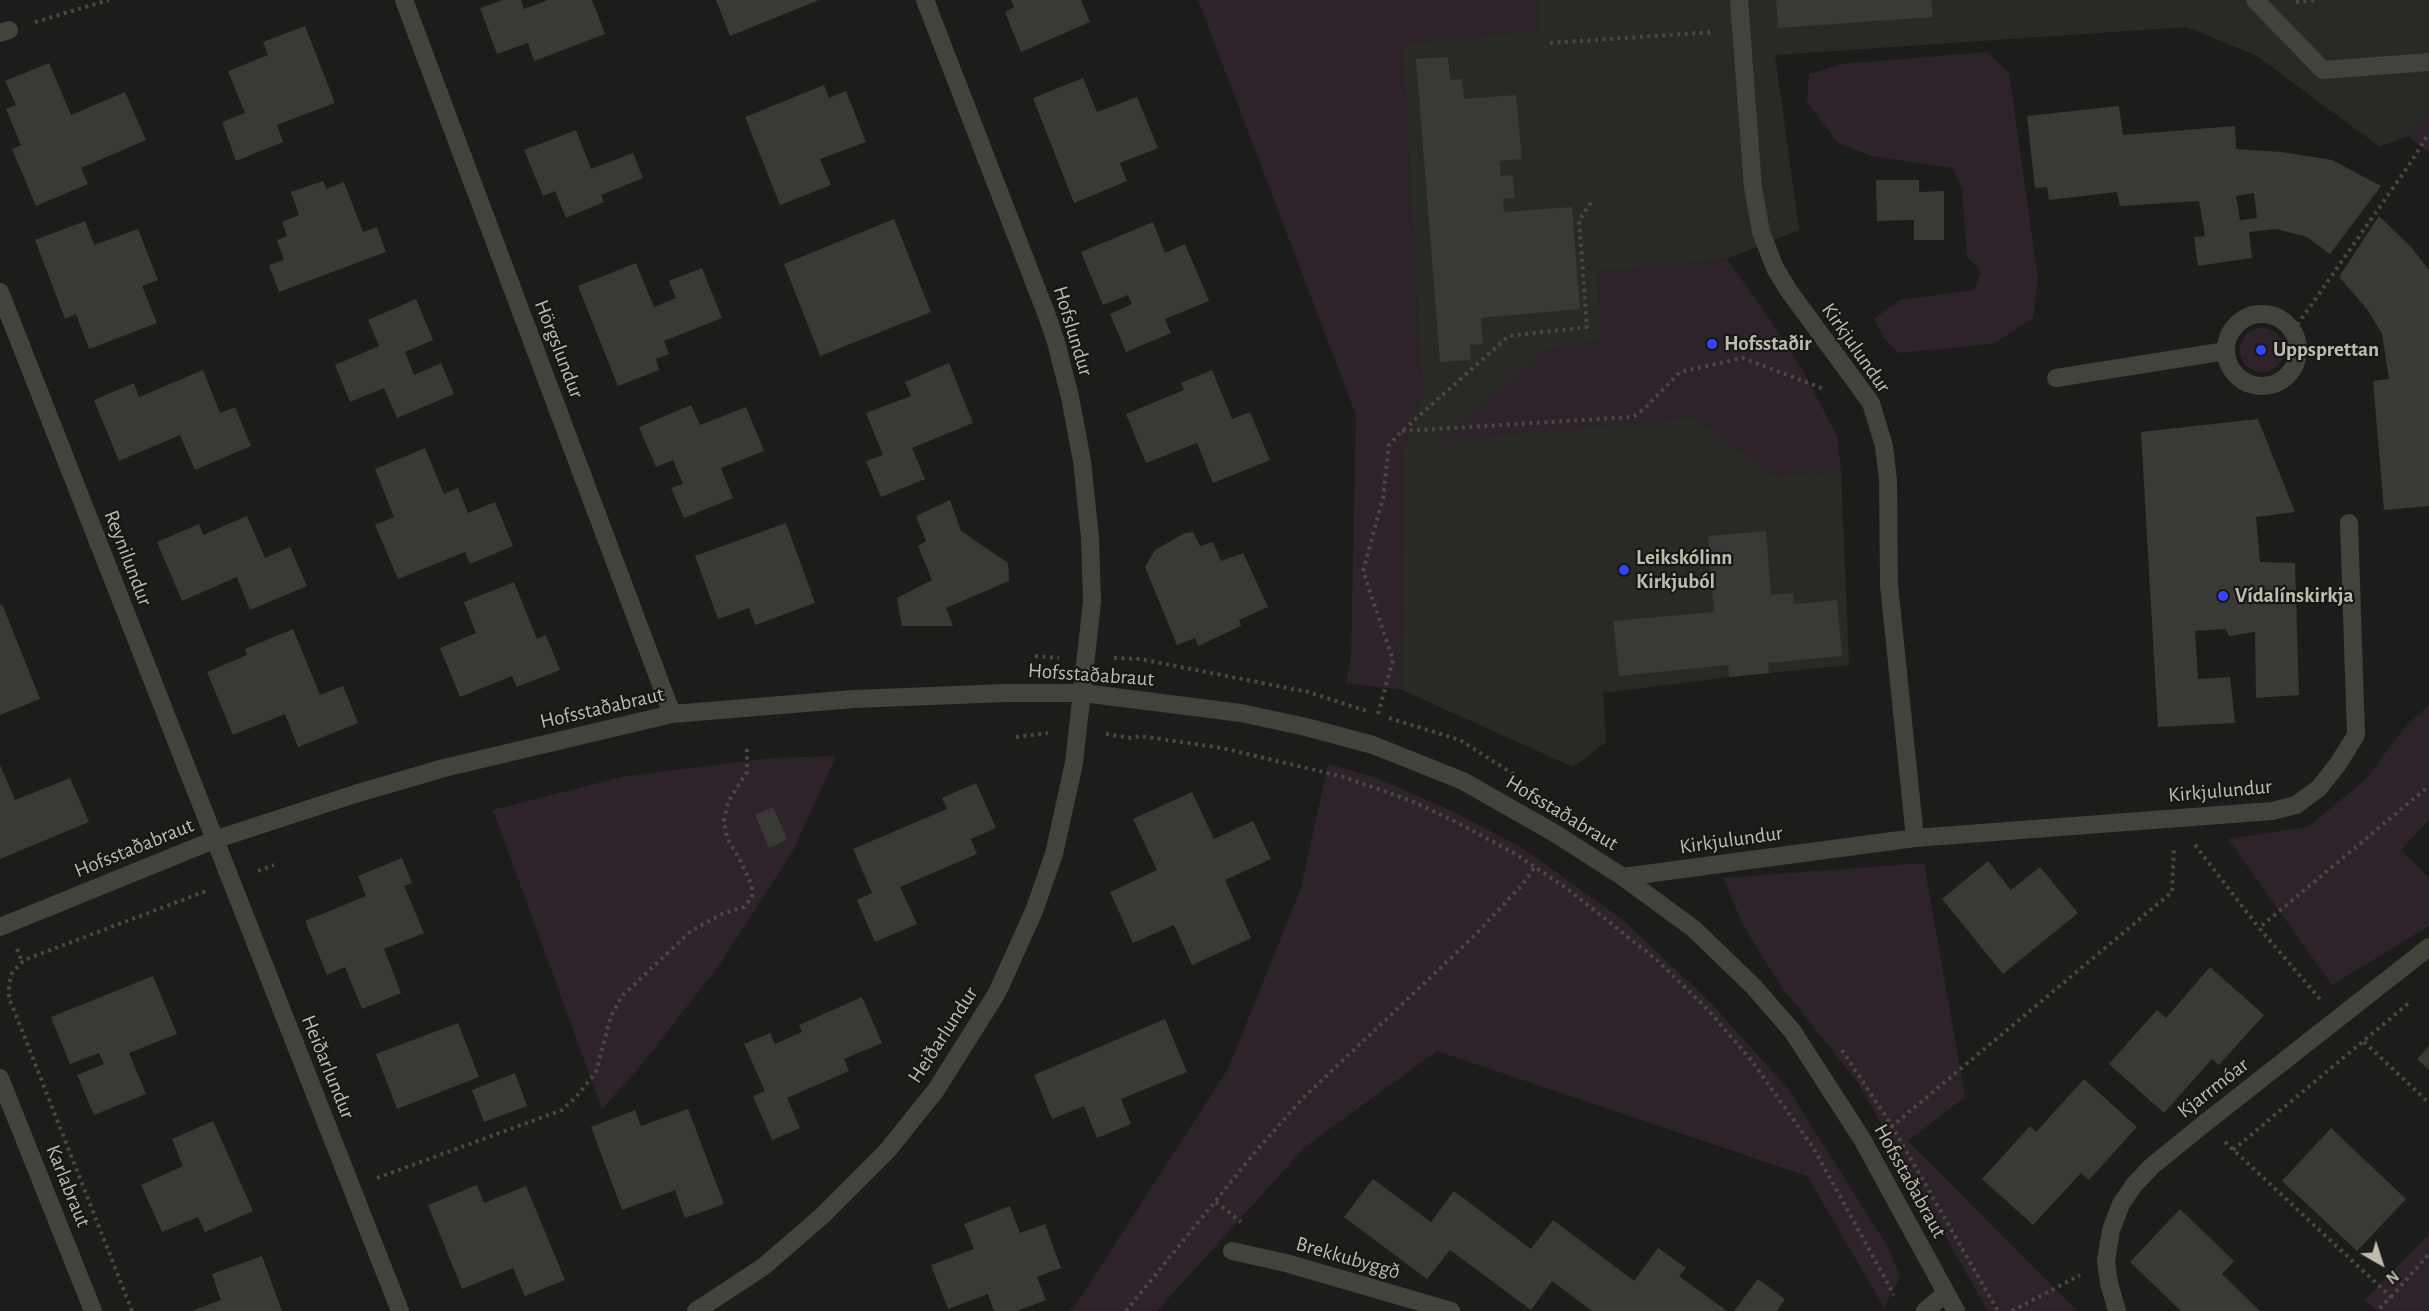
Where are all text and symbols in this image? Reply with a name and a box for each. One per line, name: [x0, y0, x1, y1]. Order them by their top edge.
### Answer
street label: Hofslundur: [1047, 283, 1099, 379]
street label: Hörgslundur: [529, 296, 589, 402]
street label: Kirkjulundur: [1816, 298, 1896, 398]
place label: Hofsstaðir: [1724, 331, 1812, 357]
marker: Hofsstaðir: [1705, 337, 1719, 351]
place label: Uppsprettan: [2273, 337, 2379, 363]
marker: Uppsprettan: [2254, 343, 2268, 357]
street label: Reynilundur: [98, 507, 158, 609]
place label: Leikskólinn Kirkjuból: [1636, 545, 1732, 595]
marker: Leikskólinn Kirkjuból: [1617, 563, 1631, 577]
place label: Vídalínskirkja: [2235, 583, 2354, 609]
marker: Vídalínskirkja: [2216, 589, 2230, 603]
street label: Hofsstaðabraut: [1027, 658, 1155, 692]
street label: Hofsstaðabraut: [538, 682, 666, 734]
street label: Hofsstaðabraut: [1501, 770, 1623, 856]
street label: Kirkjulundur: [2167, 774, 2273, 808]
street label: Hofsstaðabraut: [71, 813, 197, 883]
street label: Kirkjulundur: [1678, 820, 1784, 860]
street label: Heiðarlundur: [902, 982, 984, 1088]
street label: Heiðarlundur: [296, 1011, 360, 1123]
street label: Kjarrmóar: [2172, 1052, 2254, 1124]
street label: Hofsstaðabraut: [1868, 1120, 1952, 1242]
street label: Karlabraut: [40, 1141, 96, 1231]
street label: Brekkubyggð: [1293, 1231, 1403, 1285]
north arrow: [2351, 1233, 2411, 1293]
text: N: [2383, 1267, 2402, 1287]

